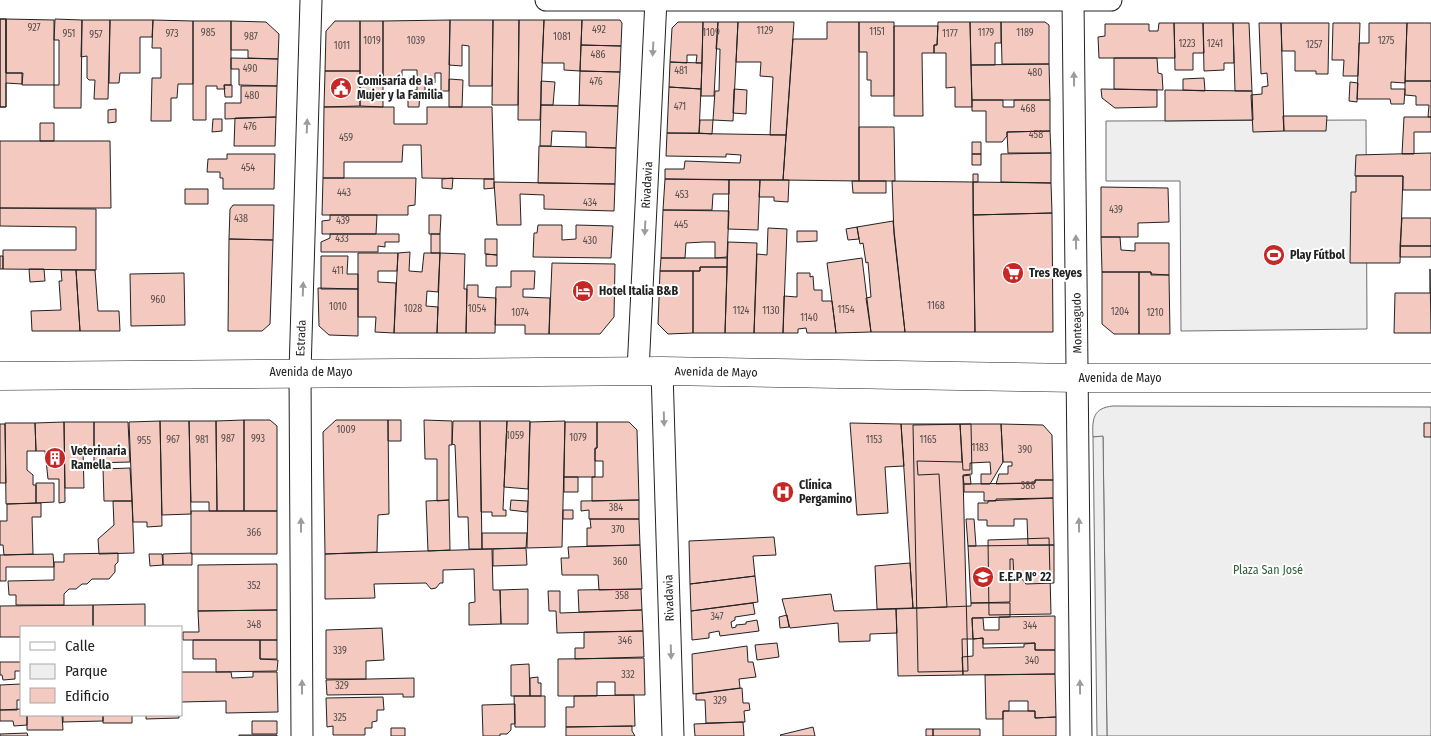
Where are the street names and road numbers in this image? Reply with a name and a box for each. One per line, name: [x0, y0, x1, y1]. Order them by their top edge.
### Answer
street label: Rivadavia: [639, 161, 655, 209]
street label: Monteagudo: [1069, 292, 1085, 354]
street label: Estrada: [293, 319, 309, 357]
street label: Avenida de Mayo: [674, 364, 758, 380]
street label: Avenida de Mayo: [269, 365, 353, 379]
street label: Avenida de Mayo: [1078, 371, 1162, 385]
street label: Rivadavia: [661, 574, 677, 622]

